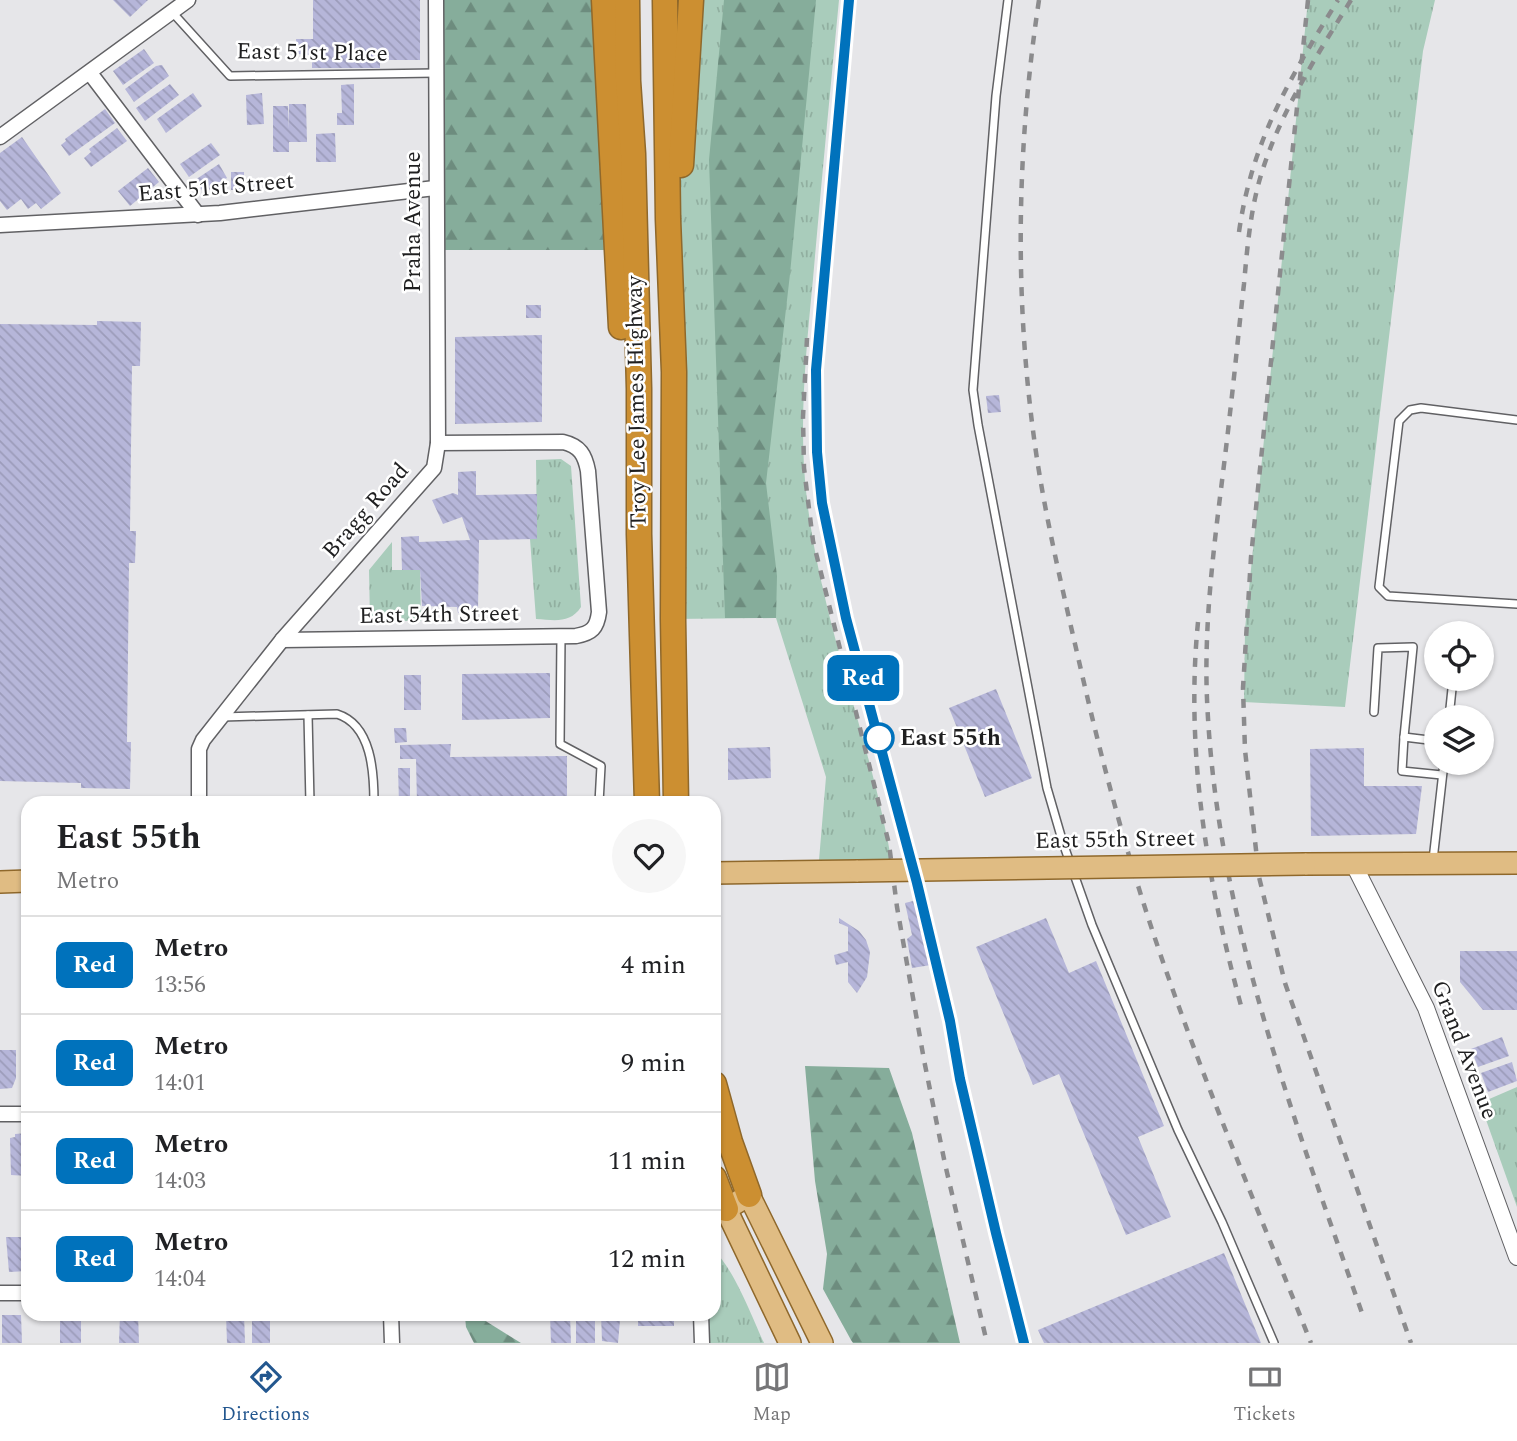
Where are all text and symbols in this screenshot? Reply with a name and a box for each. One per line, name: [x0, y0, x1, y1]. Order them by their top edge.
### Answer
street label: East 51st Place: [236, 34, 388, 72]
street label: Praha Avenue: [396, 151, 431, 293]
street label: East 51st Street: [136, 164, 296, 212]
street label: Troy Lee James Highway: [617, 274, 657, 529]
street label: Bragg Road: [314, 455, 418, 567]
street label: East 54th Street: [358, 596, 520, 634]
map controls: [1424, 621, 1494, 775]
button: locate: [1424, 621, 1494, 691]
line badge: Red: [823, 655, 903, 701]
text: Red: [841, 660, 885, 696]
button: layers: [1424, 705, 1494, 775]
place label: East 55th: [900, 721, 1001, 756]
marker: East 55th: [864, 723, 894, 753]
text: East 55th: [56, 813, 201, 863]
button: heart: [612, 819, 686, 893]
street label: East 55th Street: [1034, 821, 1196, 859]
text: Metro: [56, 864, 119, 899]
text: Metro: [154, 928, 228, 968]
text: 4 min: [621, 945, 686, 985]
text: Red: [73, 947, 116, 983]
text: 13:56: [154, 968, 206, 1003]
street label: Grand Avenue: [1421, 975, 1507, 1125]
text: Metro: [154, 1026, 228, 1066]
text: 9 min: [621, 1043, 686, 1083]
text: Red: [73, 1045, 116, 1081]
text: 14:01: [154, 1066, 206, 1101]
text: Metro: [154, 1124, 228, 1164]
text: 11 min: [608, 1141, 686, 1181]
text: Red: [73, 1143, 116, 1179]
text: 14:03: [154, 1164, 206, 1199]
text: Metro: [154, 1222, 228, 1262]
text: 12 min: [608, 1239, 686, 1279]
text: Red: [73, 1241, 116, 1277]
text: 14:04: [154, 1262, 206, 1297]
tab: Directions: [221, 1358, 310, 1429]
tab: Map: [753, 1358, 791, 1429]
tab: Tickets: [1233, 1358, 1296, 1429]

